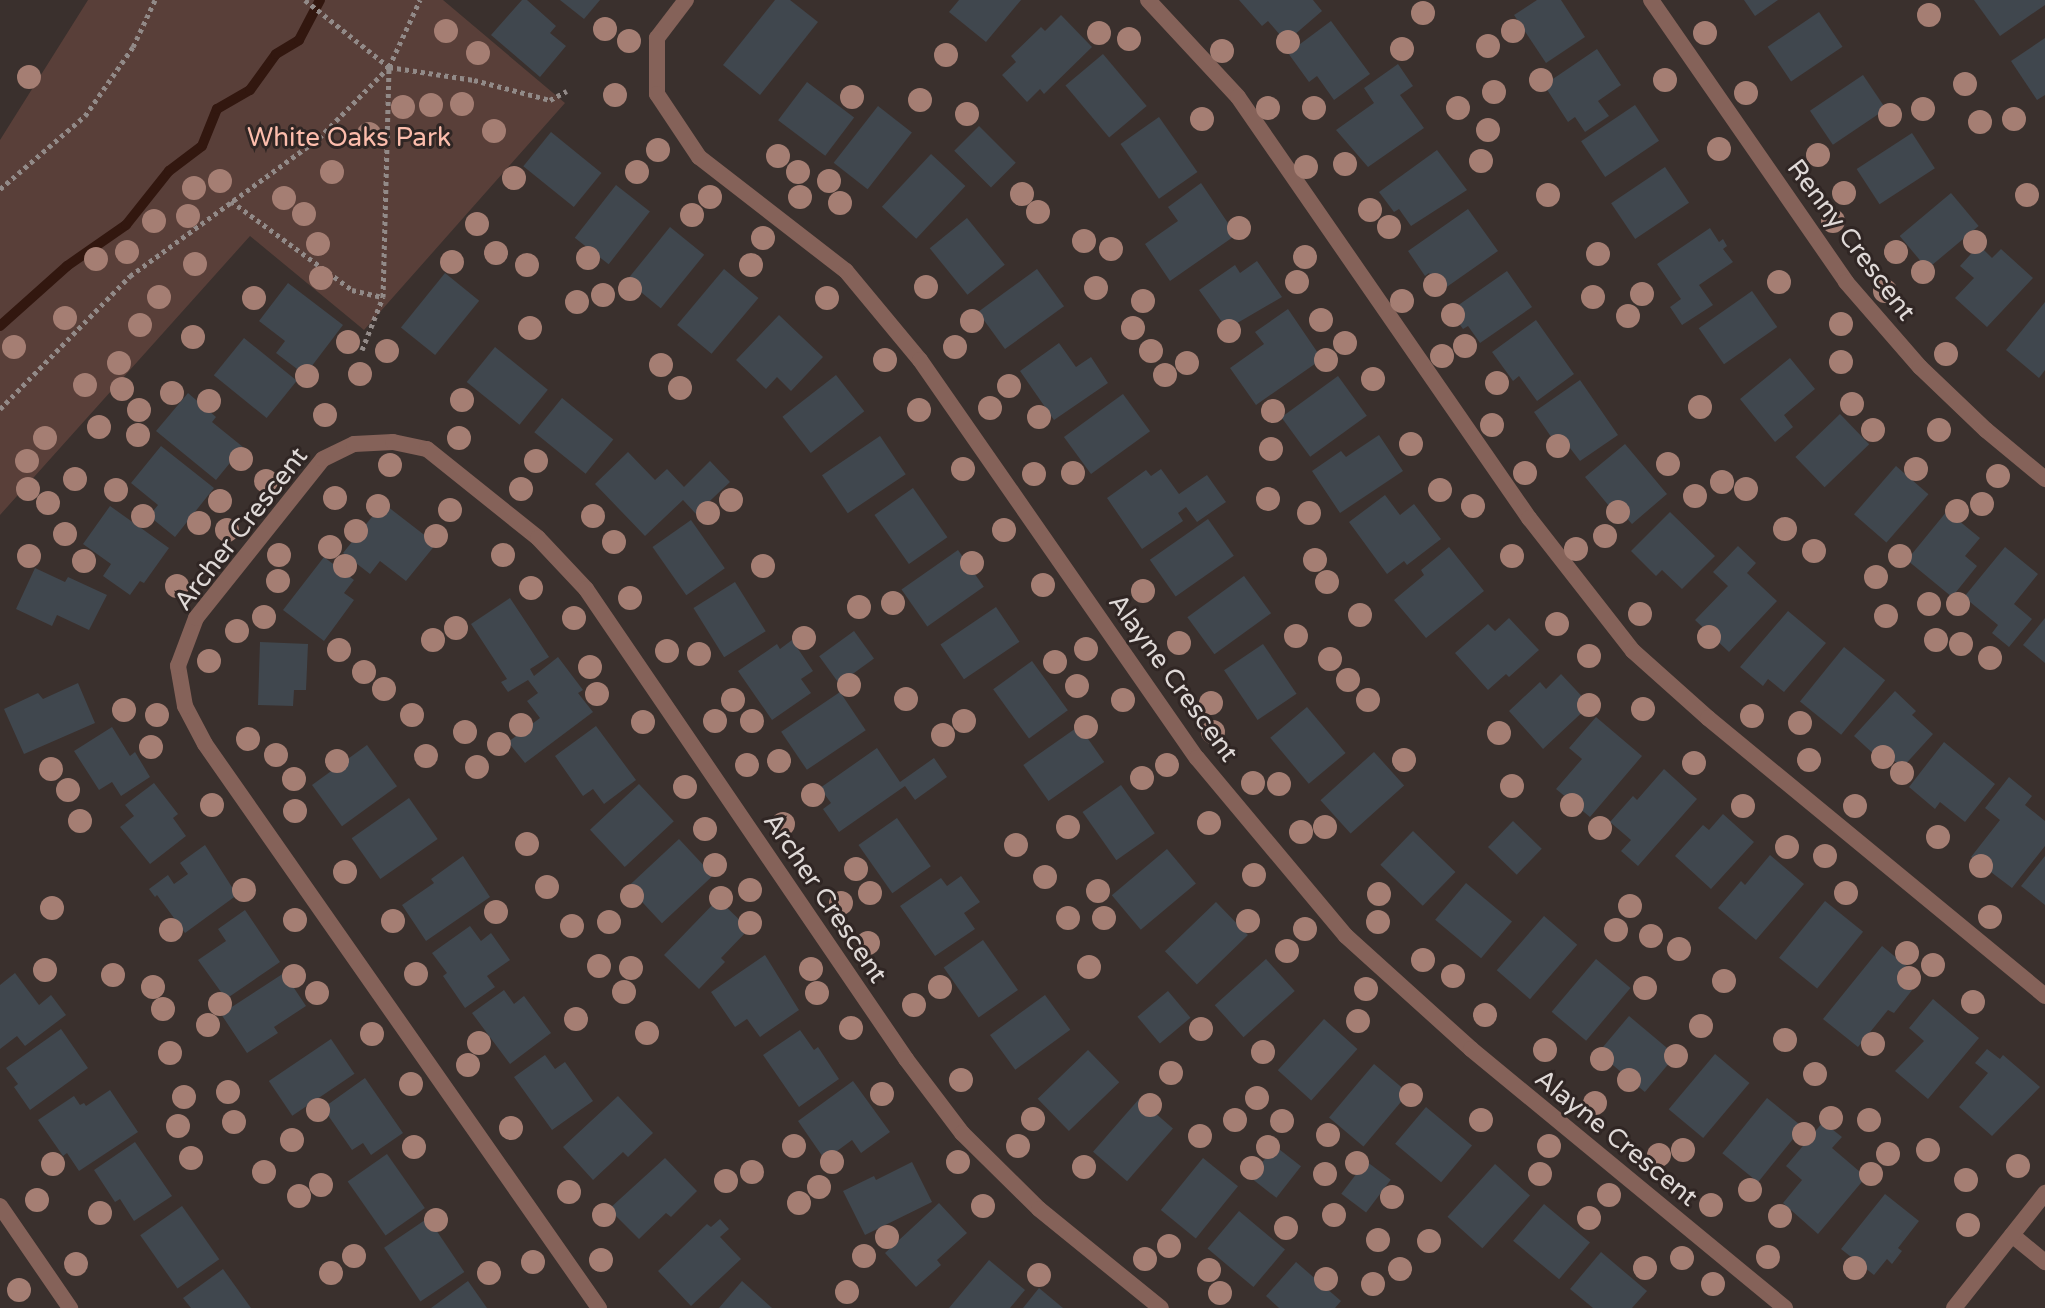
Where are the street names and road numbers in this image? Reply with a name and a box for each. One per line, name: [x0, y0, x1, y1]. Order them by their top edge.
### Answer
street label: Renny Crescent: [1780, 153, 1922, 327]
street label: Archer Crescent: [168, 441, 314, 617]
street label: Alayne Crescent: [1102, 588, 1244, 768]
street label: Archer Crescent: [757, 807, 893, 989]
street label: Alayne Crescent: [1528, 1063, 1704, 1213]

